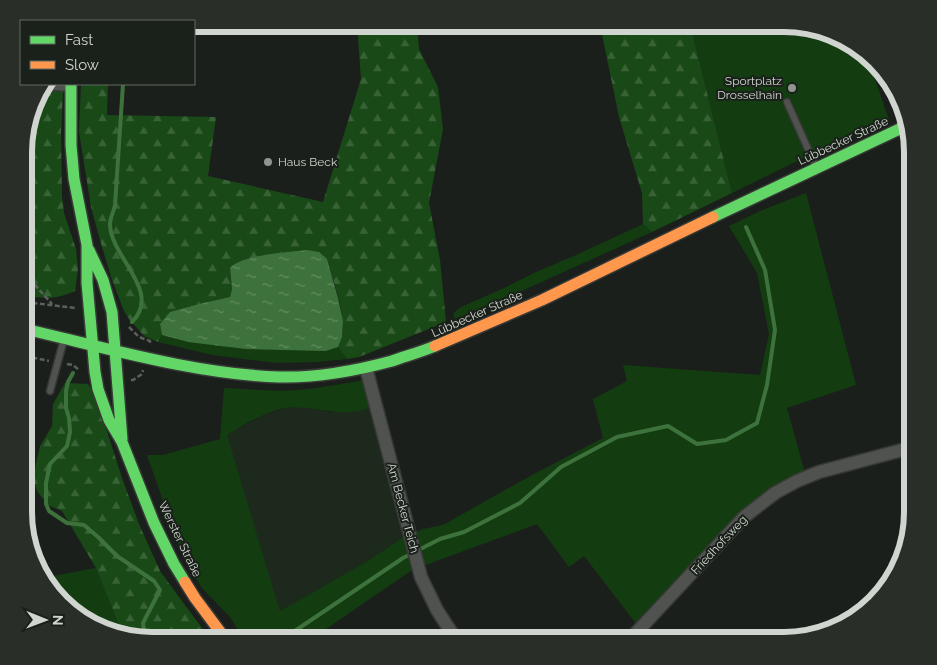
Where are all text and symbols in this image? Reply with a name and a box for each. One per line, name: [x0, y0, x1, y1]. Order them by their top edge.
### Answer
legend: [20, 20, 195, 85]
text: Fast: [65, 31, 93, 49]
text: Slow: [65, 56, 99, 74]
place label: Sportplatz Drosselhain: [717, 74, 782, 102]
marker: Sportplatz Drosselhain: [786, 82, 798, 94]
street label: Lübbecker Straße: [796, 114, 890, 168]
place label: Haus Beck: [278, 155, 338, 169]
marker: Haus Beck: [262, 156, 274, 168]
street label: Lübbecker Straße: [429, 288, 525, 340]
street label: Am Becker Teich: [384, 461, 422, 555]
street label: Werster Straße: [156, 499, 204, 579]
street label: Friedhofsweg: [688, 513, 750, 577]
north arrow: [20, 595, 70, 645]
text: N: [50, 615, 66, 626]

